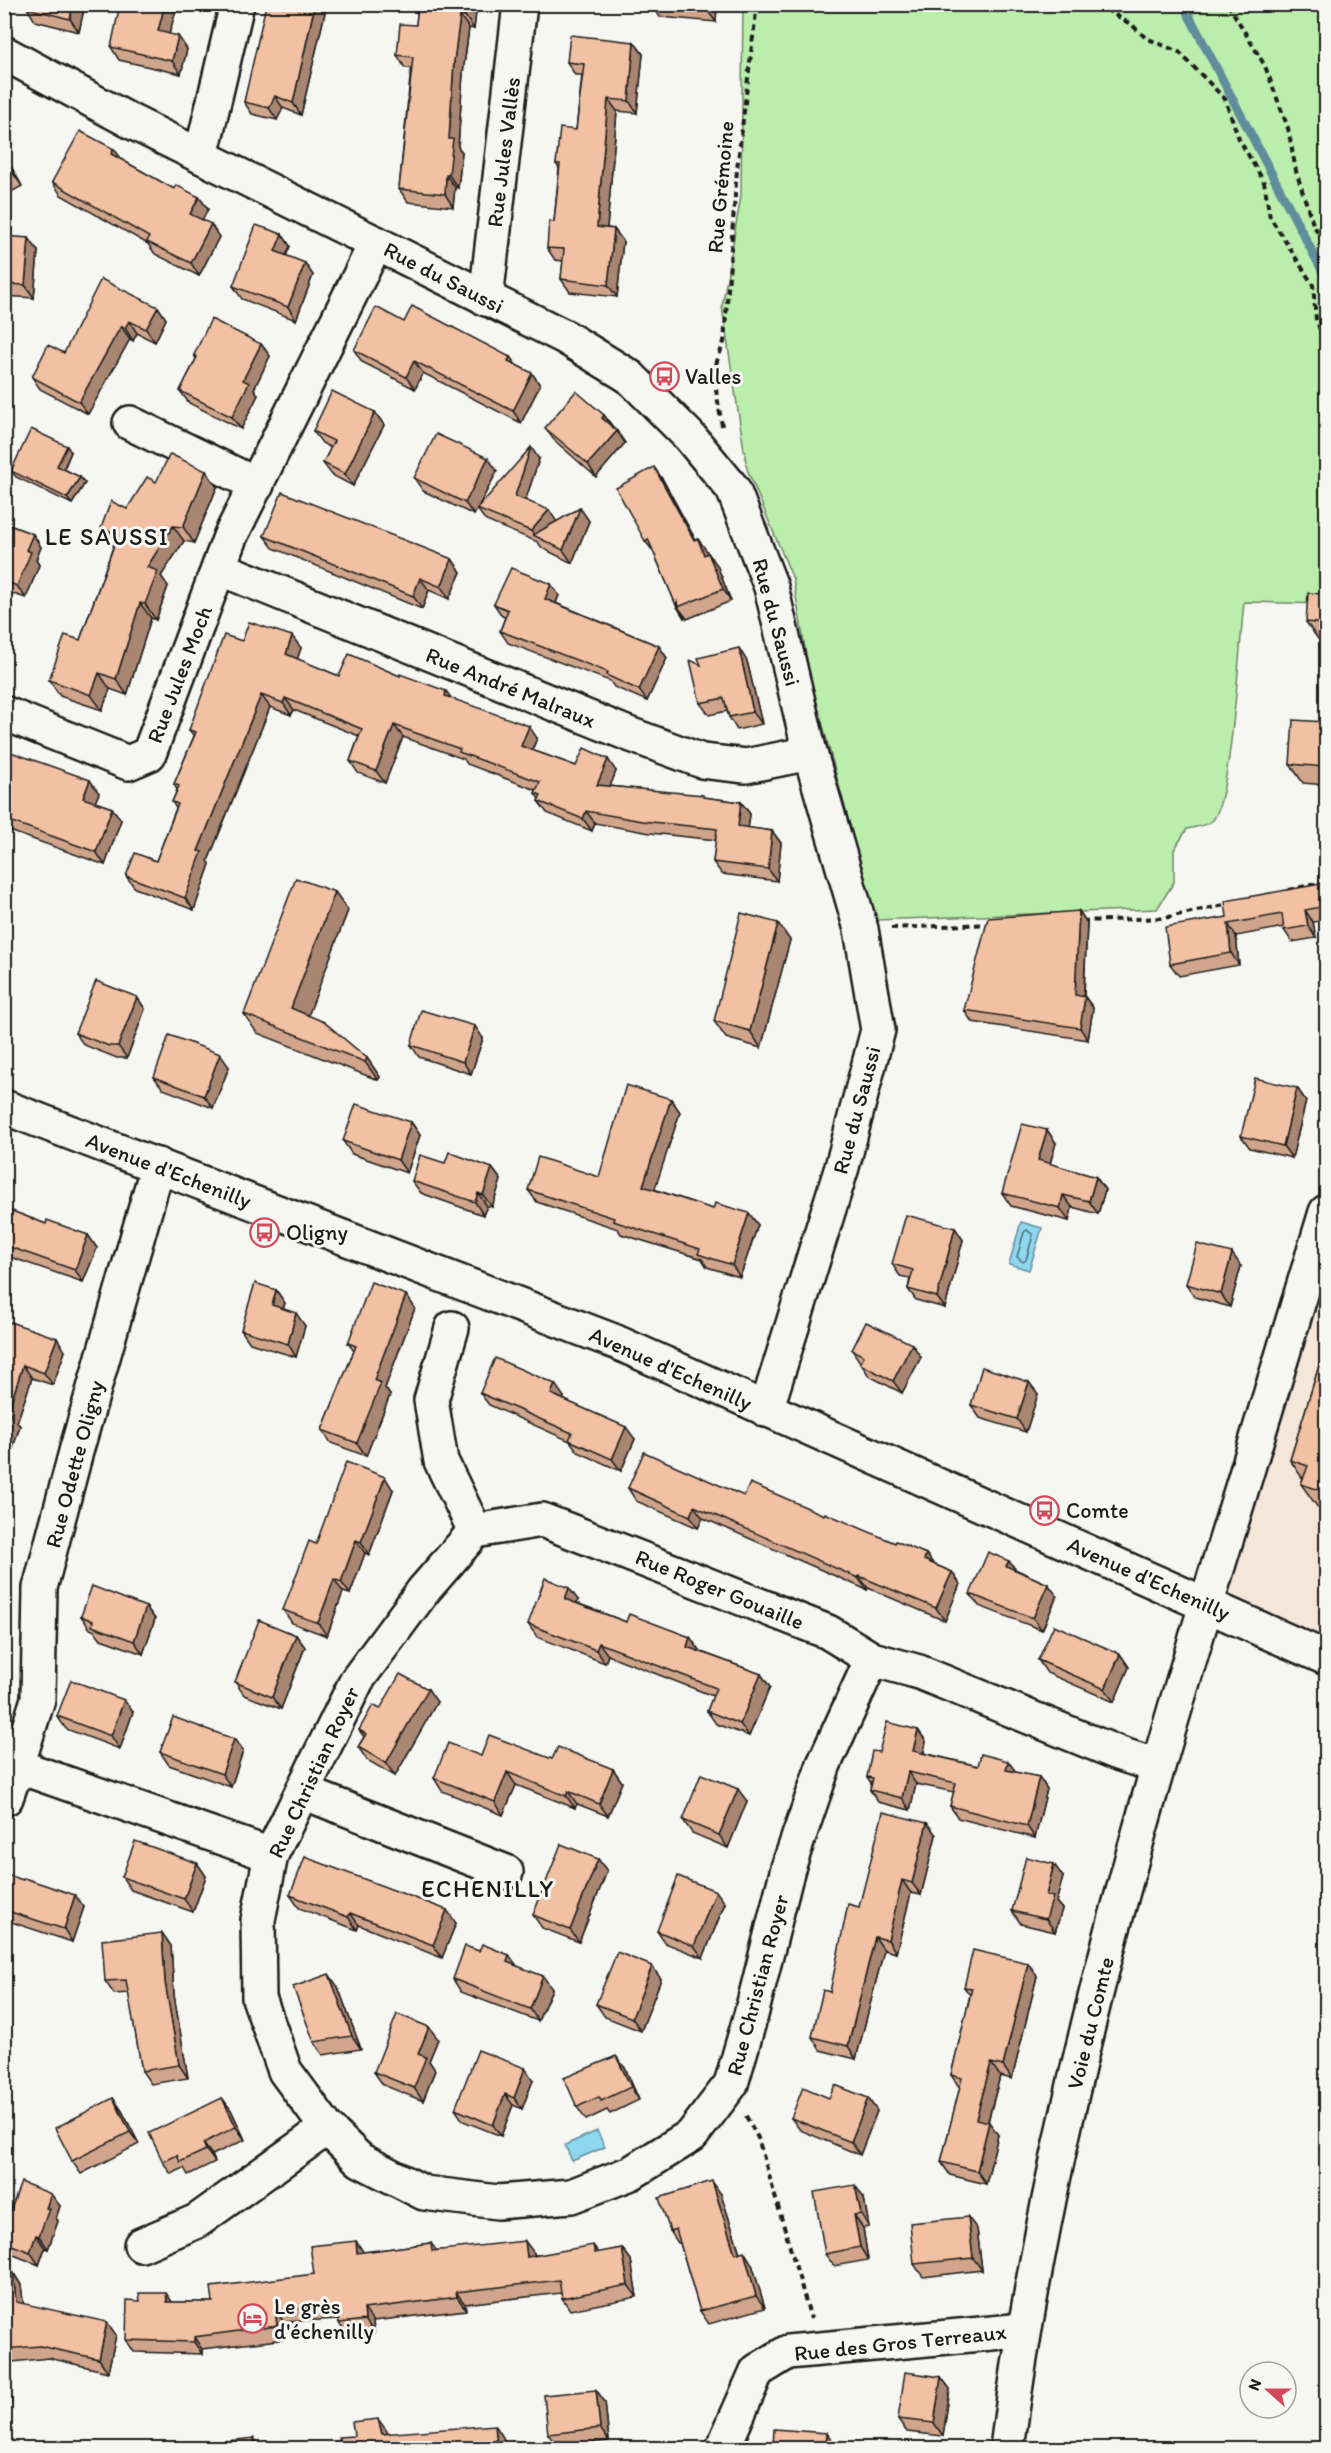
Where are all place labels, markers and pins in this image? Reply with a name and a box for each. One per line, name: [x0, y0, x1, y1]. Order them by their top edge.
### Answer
bus stop icon: Valles: [648, 360, 680, 392]
place label: Valles: [685, 363, 741, 390]
bus stop icon: Oligny: [249, 1216, 281, 1248]
place label: Oligny: [286, 1219, 348, 1246]
bus stop icon: Comte: [1029, 1494, 1061, 1526]
place label: Comte: [1066, 1497, 1129, 1524]
place label: Le grès d'échenilly: [274, 2293, 374, 2345]
hotel icon: Le grès d'échenilly: [237, 2303, 269, 2335]

